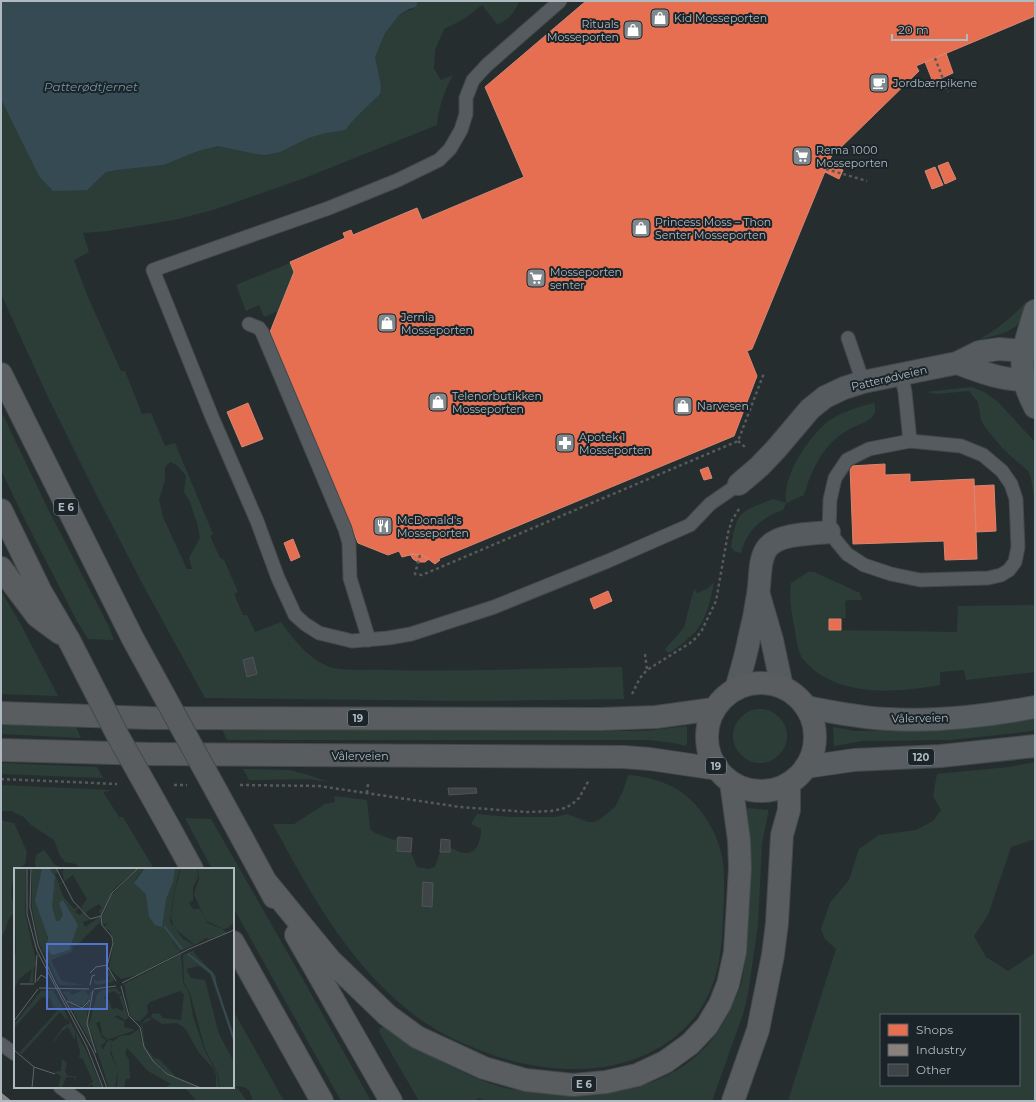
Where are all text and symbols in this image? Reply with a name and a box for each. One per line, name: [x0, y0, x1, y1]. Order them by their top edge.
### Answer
shop icon: Kid Mosseporten: [649, 7, 671, 29]
place label: Kid Mosseporten: [674, 11, 767, 25]
scale bar: [892, 16, 967, 42]
place label: Rituals Mosseporten: [547, 17, 620, 44]
shop icon: Rituals Mosseporten: [622, 19, 644, 41]
text: 20 m: [898, 22, 929, 37]
cafe icon: Jordbærpikene: [868, 72, 890, 94]
place label: Jordbærpikene: [892, 76, 978, 90]
water label: Patterødtjernet: [44, 79, 138, 94]
place label: Rema 1000 Mosseporten: [816, 143, 888, 170]
supermarket icon: Rema 1000 Mosseporten: [791, 145, 813, 167]
place label: Princess Moss – Thon Senter Mosseporten: [655, 215, 771, 242]
shop icon: Princess Moss – Thon Senter Mosseporten: [630, 217, 652, 239]
place label: Mosseporten senter: [550, 265, 622, 292]
supermarket icon: Mosseporten senter: [525, 267, 547, 289]
place label: Jernia Mosseporten: [400, 310, 473, 337]
shop icon: Jernia Mosseporten: [376, 312, 398, 334]
street label: Patterødveien: [850, 362, 928, 394]
place label: Telenorbutikken Mosseporten: [452, 389, 542, 416]
shop icon: Telenorbutikken Mosseporten: [427, 391, 449, 413]
shop icon: Narvesen: [672, 395, 694, 417]
place label: Narvesen: [697, 399, 749, 413]
place label: Apotek 1 Mosseporten: [579, 430, 651, 457]
pharmacy icon: Apotek 1 Mosseporten: [554, 432, 576, 454]
road number: E 6: [54, 499, 78, 515]
place label: McDonald's Mosseporten: [397, 513, 469, 540]
restaurant icon: McDonald's Mosseporten: [372, 515, 394, 537]
road number: 19: [348, 710, 368, 726]
street label: Vålerveien: [891, 711, 949, 725]
street label: Vålerveien: [331, 749, 389, 763]
road number: 120: [908, 749, 934, 765]
road number: 19: [706, 758, 726, 774]
inset map: [14, 868, 234, 1088]
legend: [880, 1014, 1020, 1086]
text: Shops: [916, 1022, 953, 1037]
text: Industry: [916, 1042, 966, 1057]
text: Other: [916, 1062, 951, 1077]
road number: E 6: [572, 1076, 596, 1092]

